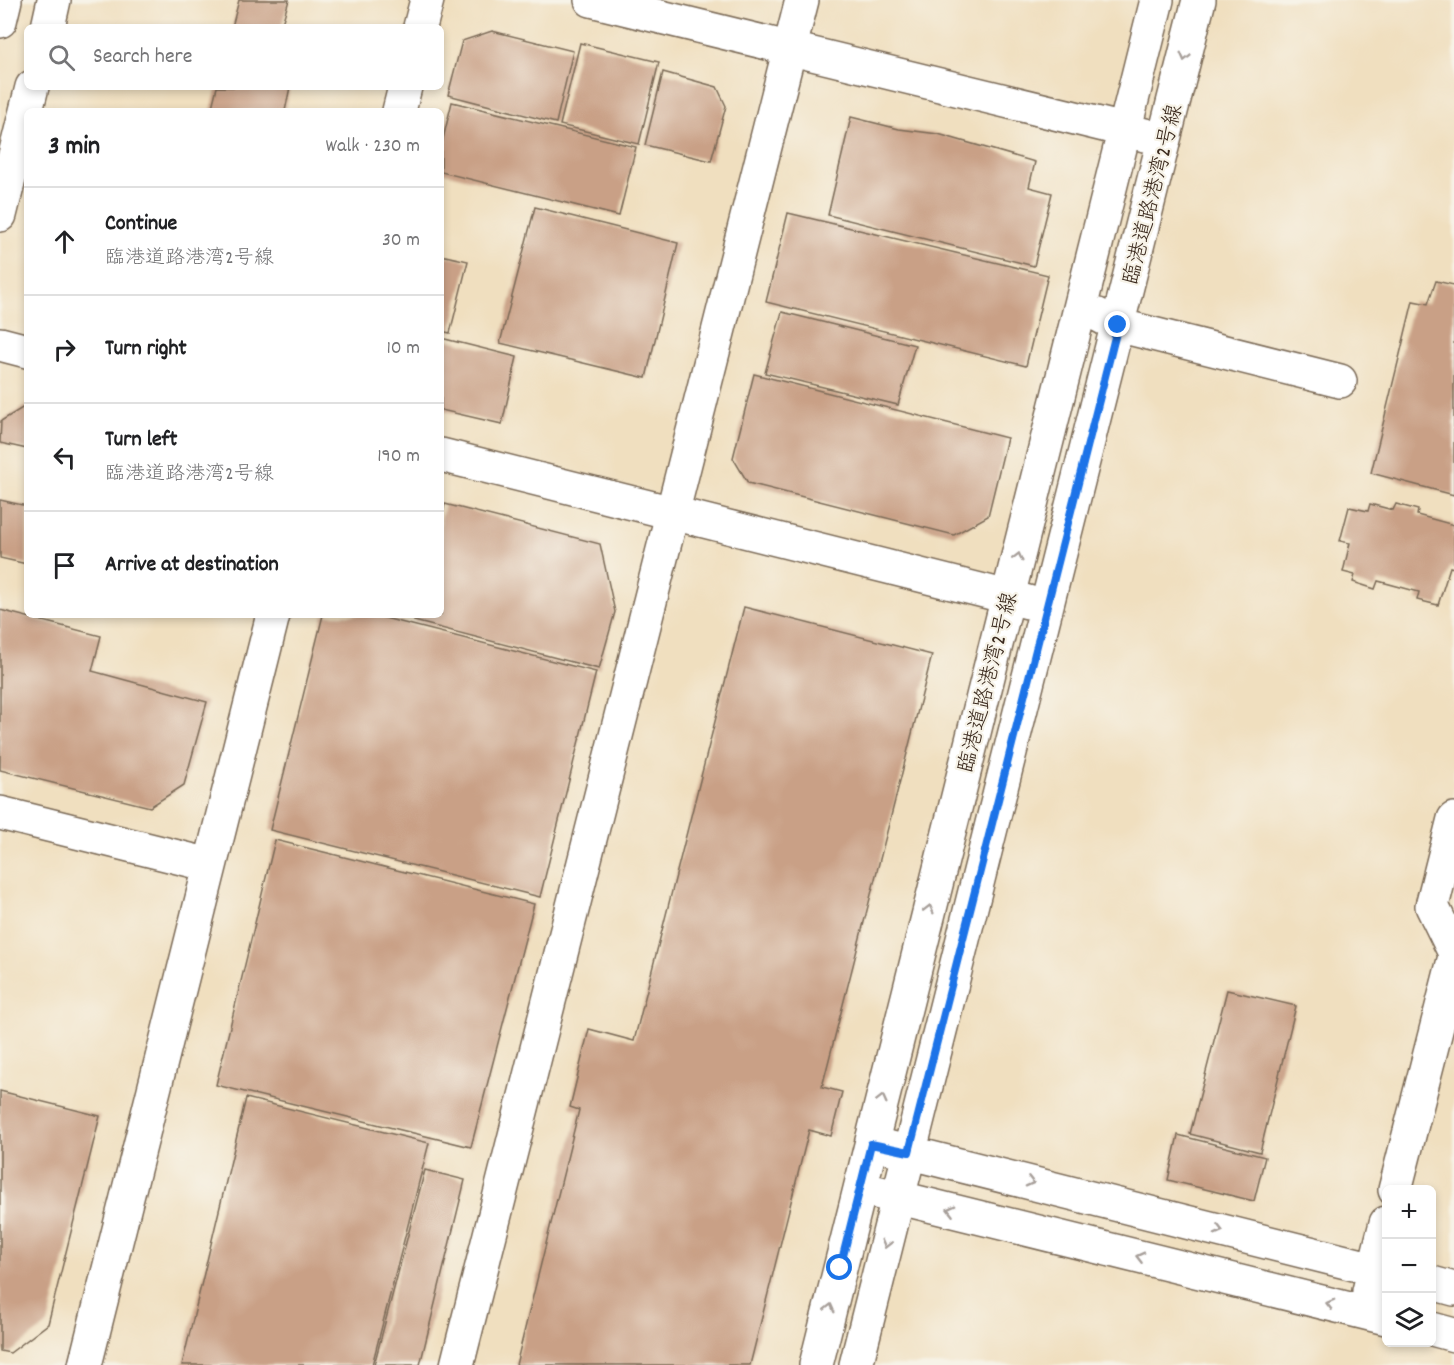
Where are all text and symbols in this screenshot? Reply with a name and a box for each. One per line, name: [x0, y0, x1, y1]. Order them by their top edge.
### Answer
search box: [24, 24, 444, 90]
icon: search: [45, 41, 78, 74]
text: Search here: [93, 42, 192, 73]
one-way arrow: [1180, 52, 1193, 62]
street label: 臨港道路港湾2号線: [1117, 101, 1192, 289]
text: 3 min: [48, 129, 100, 166]
text: Walk · 230 m: [326, 133, 420, 161]
text: Continue: [105, 209, 177, 240]
icon: ahead: [48, 225, 81, 258]
text: 30 m: [382, 227, 420, 255]
text: 臨港道路港湾2号線: [105, 245, 274, 273]
route end: [1104, 311, 1130, 337]
icon: right: [48, 333, 81, 366]
text: Turn right: [105, 334, 187, 365]
text: 10 m: [386, 335, 420, 363]
text: Turn left: [105, 425, 177, 456]
icon: left: [48, 441, 81, 474]
text: 190 m: [377, 443, 420, 471]
text: 臨港道路港湾2号線: [105, 461, 274, 489]
icon: arrive: [48, 549, 81, 582]
text: Arrive at destination: [105, 550, 279, 581]
one-way arrow: [1010, 552, 1023, 562]
street label: 臨港道路港湾2号線: [952, 589, 1027, 777]
one-way arrow: [922, 905, 935, 915]
one-way arrow: [875, 1094, 887, 1104]
one-way arrow: [1024, 1175, 1034, 1188]
map controls: [1382, 1185, 1436, 1347]
button: +: [1382, 1185, 1436, 1239]
one-way arrow: [946, 1205, 956, 1218]
one-way arrow: [1214, 1222, 1224, 1235]
one-way arrow: [881, 1238, 894, 1248]
button: −: [1382, 1239, 1436, 1293]
one-way arrow: [1136, 1252, 1146, 1265]
route start: [826, 1254, 852, 1280]
button: layers: [1382, 1293, 1436, 1347]
one-way arrow: [1325, 1298, 1335, 1311]
one-way arrow: [823, 1303, 836, 1313]

